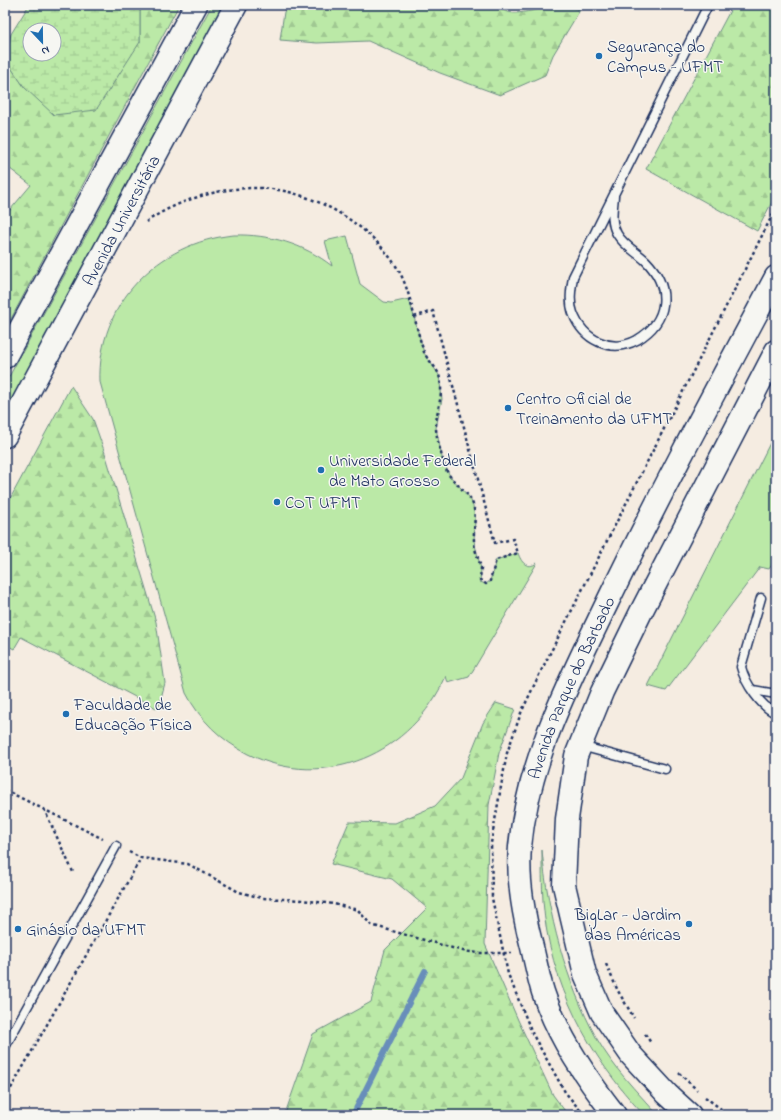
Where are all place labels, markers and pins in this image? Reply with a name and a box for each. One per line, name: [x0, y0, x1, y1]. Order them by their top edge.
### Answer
place label: Segurança do Campus - UFMT: [607, 35, 723, 80]
marker: Segurança do Campus - UFMT: [594, 51, 604, 61]
place label: Centro Oficial de Treinamento da UFMT: [516, 387, 672, 432]
marker: Centro Oficial de Treinamento da UFMT: [503, 403, 513, 413]
place label: Universidade Federal de Mato Grosso: [329, 449, 476, 494]
marker: Universidade Federal de Mato Grosso: [316, 465, 326, 475]
place label: COT UFMT: [285, 491, 361, 516]
marker: COT UFMT: [272, 497, 282, 507]
place label: Faculdade de Educação Física: [73, 693, 192, 738]
marker: Faculdade de Educação Física: [61, 709, 71, 719]
place label: BigLar - Jardim das Américas: [574, 903, 681, 948]
place label: Ginásio da UFMT: [26, 918, 147, 943]
marker: BigLar - Jardim das Américas: [684, 919, 694, 929]
marker: Ginásio da UFMT: [13, 924, 23, 934]

